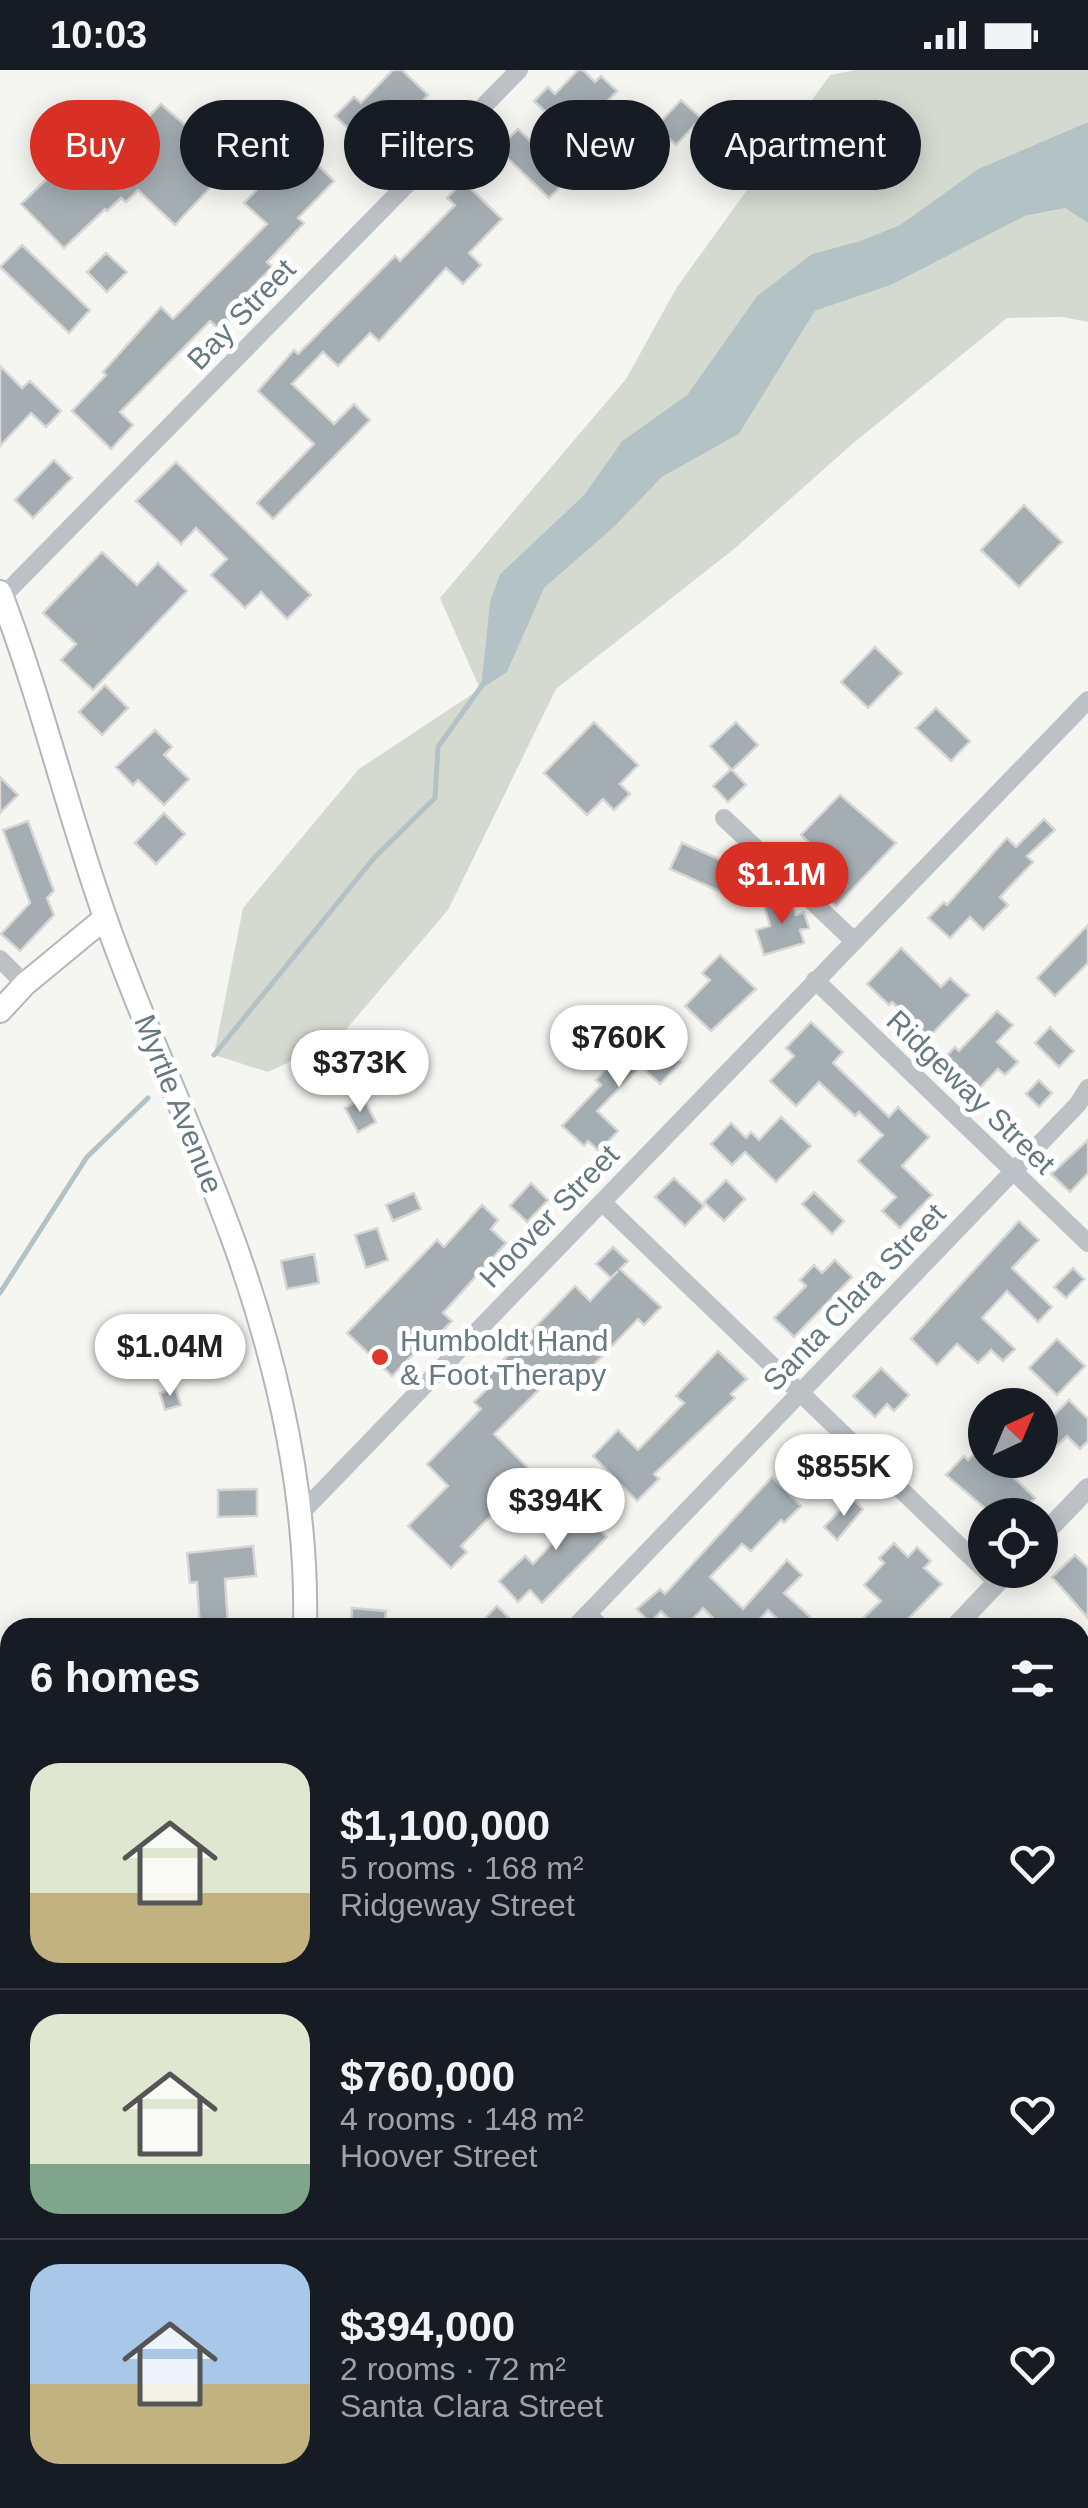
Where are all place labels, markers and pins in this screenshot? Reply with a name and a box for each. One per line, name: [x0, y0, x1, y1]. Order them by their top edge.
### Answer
pin: $1.1M: [712, 842, 852, 927]
pin: $760K: [549, 1005, 689, 1090]
pin: $373K: [290, 1030, 430, 1115]
pin: $1.04M: [89, 1314, 251, 1399]
place label: Humboldt Hand & Foot Therapy: [400, 1324, 608, 1391]
marker: Humboldt Hand & Foot Therapy: [369, 1346, 391, 1368]
pin: $855K: [774, 1434, 914, 1519]
pin: $394K: [486, 1468, 626, 1553]

